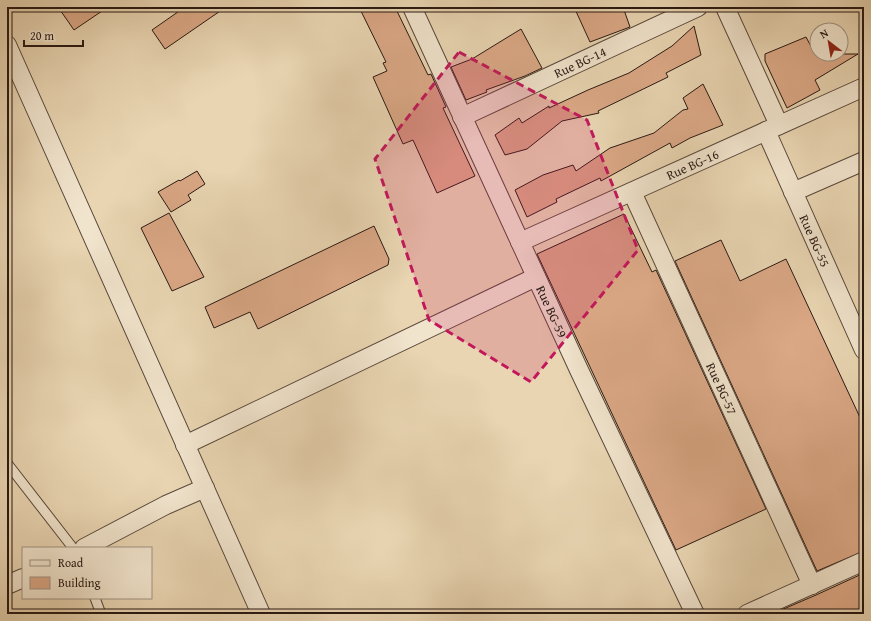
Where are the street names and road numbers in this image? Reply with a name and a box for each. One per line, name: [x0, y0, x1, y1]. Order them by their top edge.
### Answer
street label: Rue BG-14: [551, 42, 609, 83]
street label: Rue BG-16: [663, 145, 722, 185]
street label: Rue BG-55: [795, 211, 835, 270]
street label: Rue BG-59: [531, 282, 572, 341]
street label: Rue BG-57: [701, 359, 742, 418]

